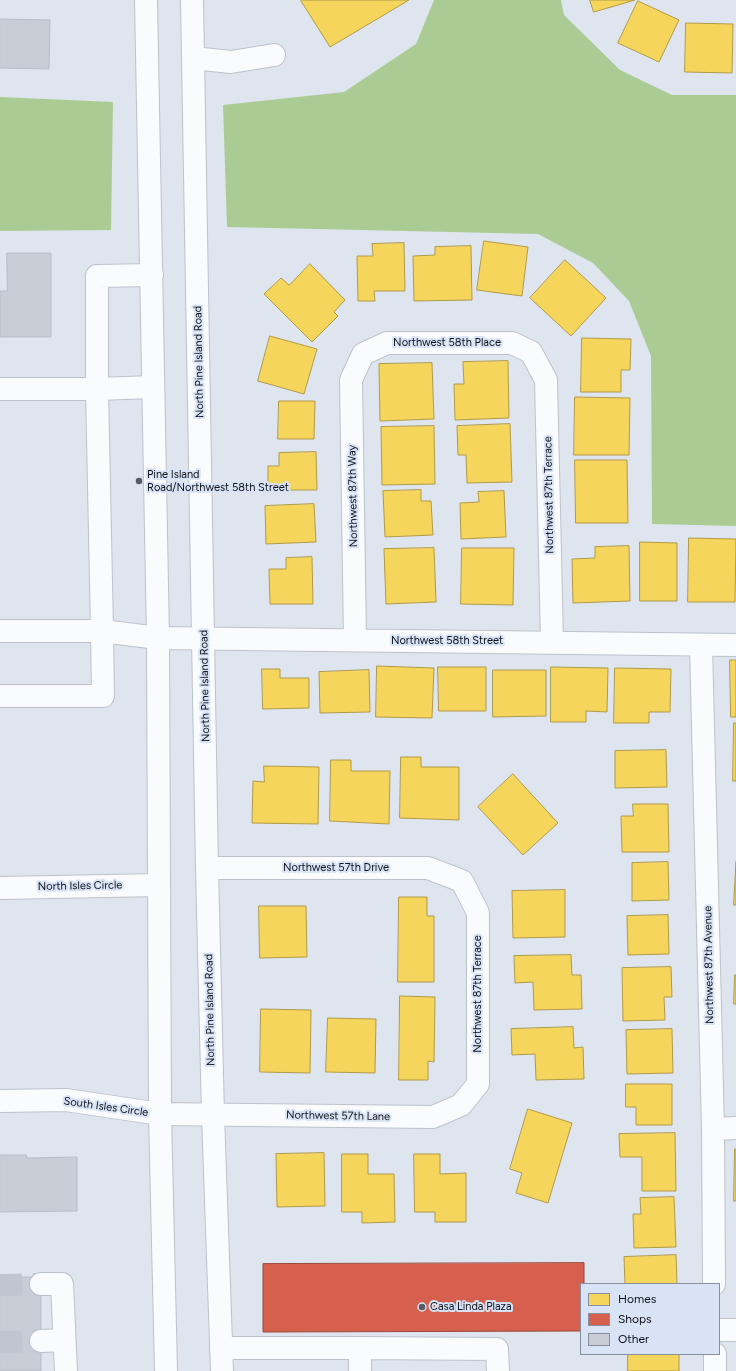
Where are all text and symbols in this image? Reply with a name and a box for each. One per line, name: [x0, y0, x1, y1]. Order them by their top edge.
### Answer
street label: North Pine Island Road: [191, 306, 207, 418]
street label: Northwest 58th Place: [393, 336, 501, 350]
street label: Northwest 87th Terrace: [541, 436, 557, 554]
street label: Northwest 87th Way: [346, 445, 360, 547]
place label: Pine Island Road/Northwest 58th Street: [147, 468, 289, 494]
marker: Pine Island Road/Northwest 58th Street: [134, 476, 144, 486]
street label: North Pine Island Road: [197, 630, 213, 742]
street label: Northwest 58th Street: [391, 634, 503, 648]
street label: Northwest 57th Drive: [283, 861, 389, 875]
street label: North Isles Circle: [38, 879, 122, 893]
street label: Northwest 87th Avenue: [701, 906, 717, 1024]
street label: Northwest 87th Terrace: [471, 935, 485, 1053]
street label: North Pine Island Road: [202, 954, 218, 1066]
street label: South Isles Circle: [63, 1095, 149, 1119]
street label: Northwest 57th Lane: [286, 1108, 390, 1124]
legend: [580, 1283, 720, 1355]
text: Homes: [618, 1292, 656, 1306]
place label: Casa Linda Plaza: [430, 1300, 512, 1314]
marker: Casa Linda Plaza: [417, 1302, 427, 1312]
text: Shops: [618, 1312, 652, 1326]
text: Other: [618, 1332, 649, 1346]

